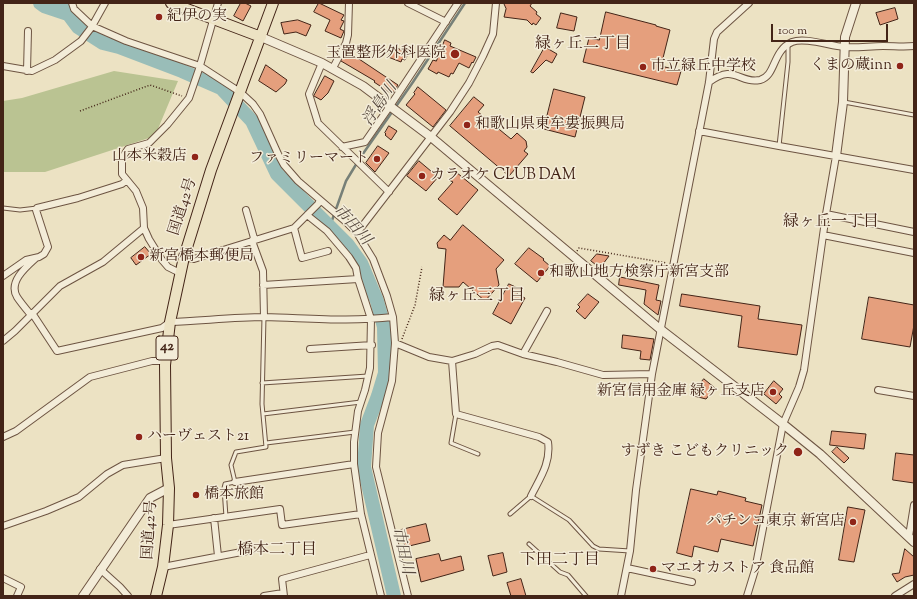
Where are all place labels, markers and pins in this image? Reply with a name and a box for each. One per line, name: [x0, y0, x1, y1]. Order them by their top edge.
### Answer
place label: 紀伊の実: [167, 8, 227, 26]
marker: 紀伊の実: [154, 12, 164, 22]
place label: 玉置整形外科医院: [326, 45, 446, 63]
marker: 玉置整形外科医院: [449, 48, 461, 60]
place label: くまの蔵inn: [810, 57, 892, 75]
place label: 市立緑丘中学校: [651, 58, 756, 76]
marker: くまの蔵inn: [895, 61, 905, 71]
marker: 市立緑丘中学校: [638, 62, 648, 72]
place label: 和歌山県東牟婁振興局: [475, 116, 625, 134]
marker: 和歌山県東牟婁振興局: [462, 120, 472, 130]
place label: 山本米穀店: [112, 148, 187, 166]
place label: ファミリーマート: [249, 150, 369, 168]
marker: 山本米穀店: [190, 152, 200, 162]
marker: ファミリーマート: [372, 154, 382, 164]
place label: カラオケ CLUB DAM: [430, 167, 576, 185]
marker: カラオケ CLUB DAM: [417, 171, 427, 181]
place label: 新宮橋本郵便局: [149, 248, 254, 266]
marker: 新宮橋本郵便局: [136, 252, 146, 262]
place label: 和歌山地方検察庁新宮支部: [549, 264, 729, 282]
marker: 和歌山地方検察庁新宮支部: [536, 268, 546, 278]
place label: 新宮信用金庫 緑ヶ丘支店: [597, 383, 765, 401]
marker: 新宮信用金庫 緑ヶ丘支店: [768, 387, 778, 397]
place label: ハーヴェスト21: [147, 428, 249, 446]
marker: ハーヴェスト21: [134, 432, 144, 442]
place label: すずき こどもクリニック: [621, 443, 789, 461]
marker: すずき こどもクリニック: [792, 446, 804, 458]
place label: 橋本旅館: [204, 486, 264, 504]
marker: 橋本旅館: [191, 490, 201, 500]
place label: パチンコ東京 新宮店: [707, 513, 845, 531]
marker: パチンコ東京 新宮店: [848, 517, 858, 527]
place label: マエオカストア 食品館: [661, 560, 814, 578]
marker: マエオカストア 食品館: [648, 564, 658, 574]

